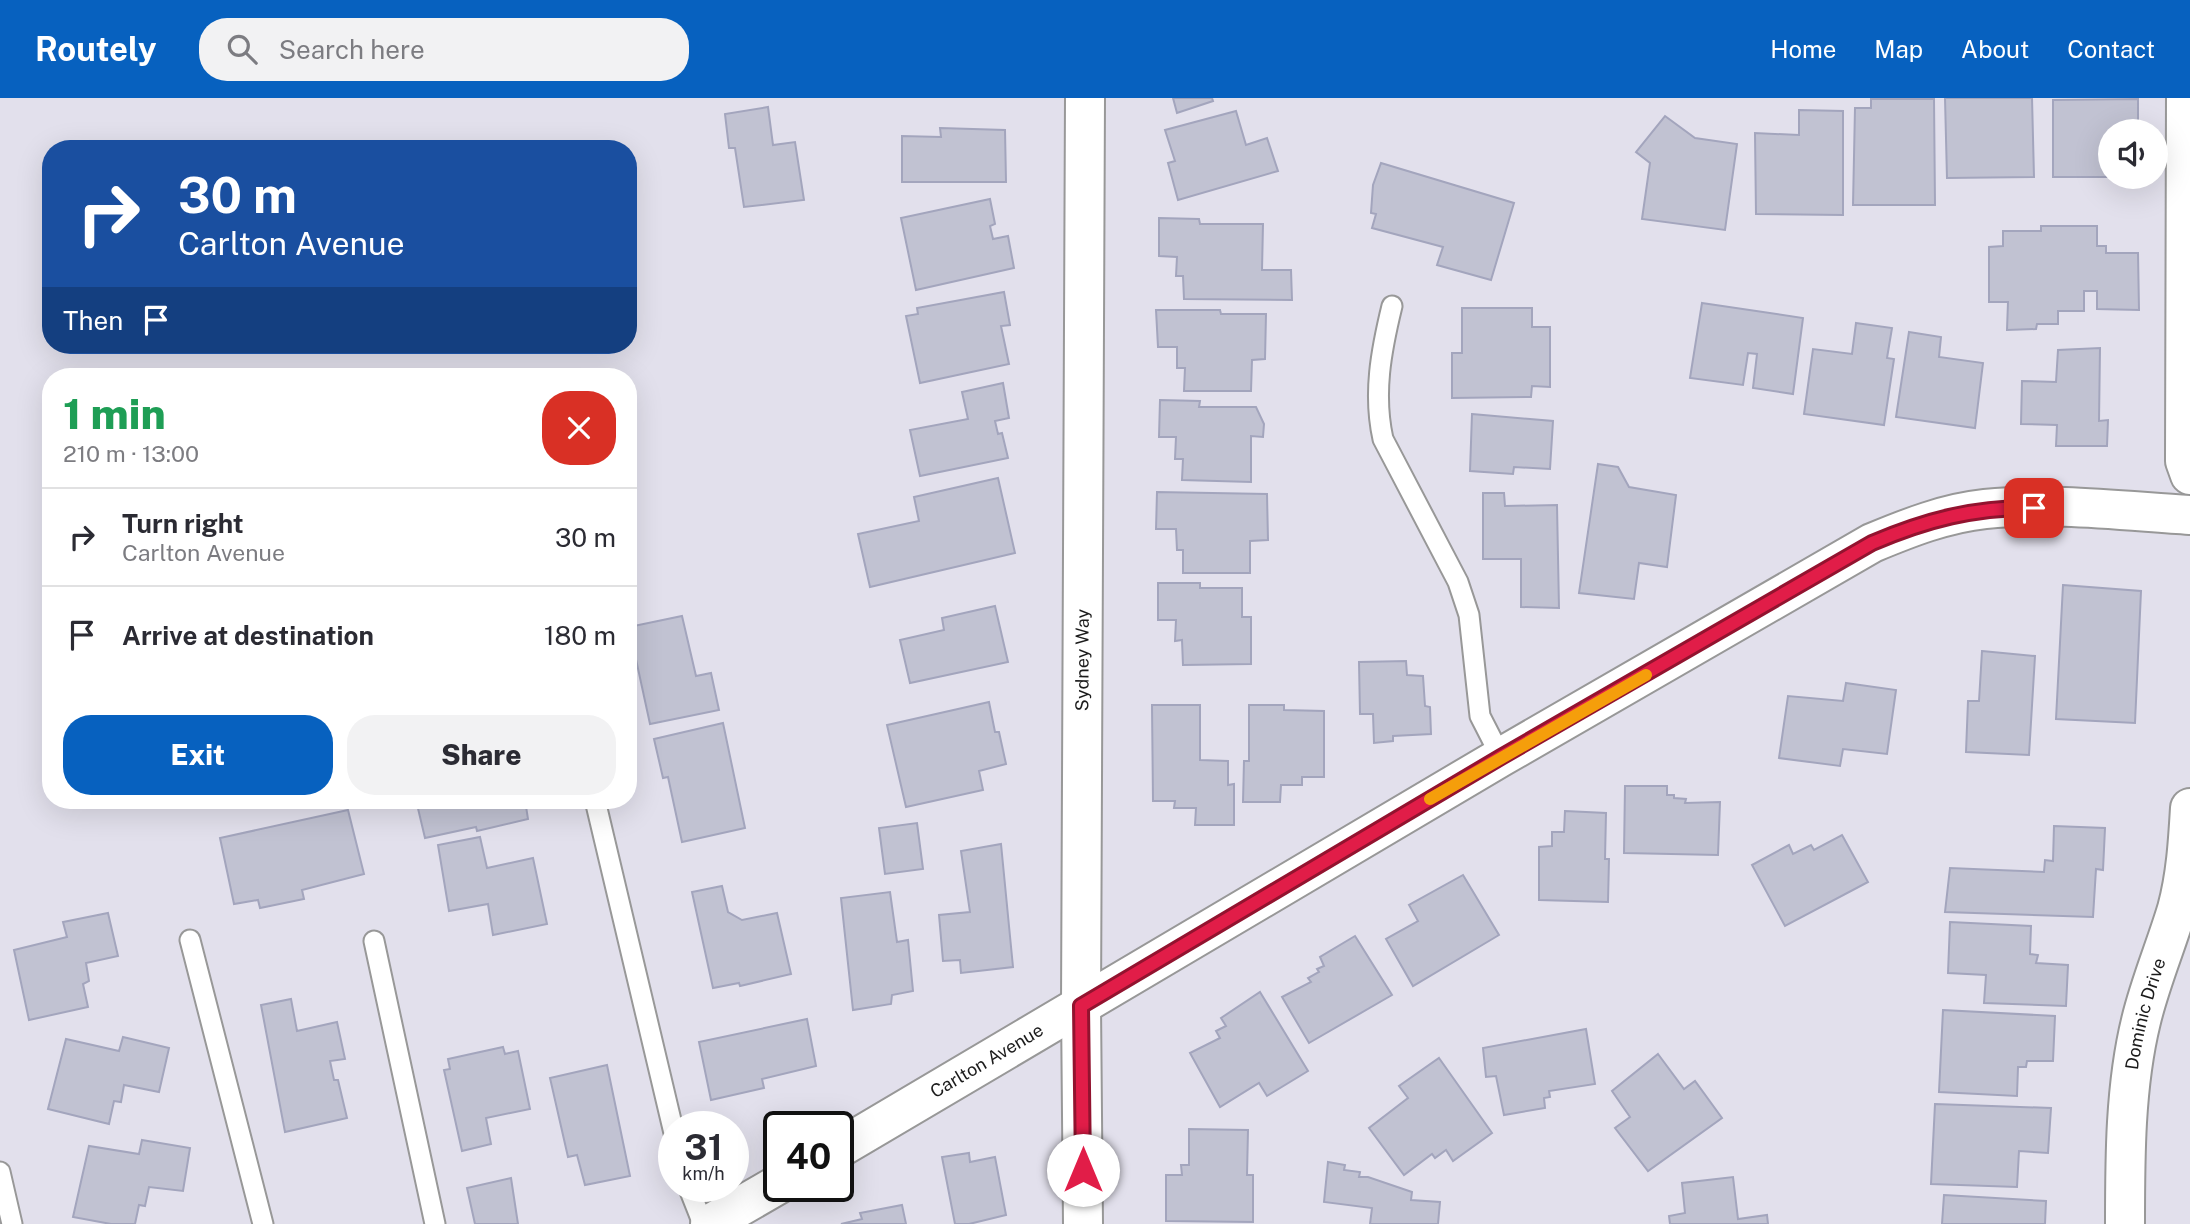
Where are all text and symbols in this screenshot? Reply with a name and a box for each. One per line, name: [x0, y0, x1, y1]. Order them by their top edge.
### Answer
search box: [199, 18, 689, 81]
text: Routely: [35, 30, 157, 68]
icon: search: [223, 30, 261, 68]
text: Search here: [279, 34, 425, 65]
text: Home: [1770, 35, 1836, 63]
text: Map: [1874, 35, 1923, 63]
text: About: [1961, 35, 2029, 63]
text: Contact: [2067, 35, 2155, 63]
map controls: [2098, 119, 2168, 189]
button: sound: [2098, 119, 2168, 189]
text: 30 m: [178, 166, 297, 224]
icon: right: [63, 168, 154, 259]
text: Carlton Avenue: [178, 225, 405, 262]
icon: arrive: [137, 301, 175, 339]
text: Then: [63, 305, 123, 336]
text: 1 min: [63, 389, 166, 438]
button: close: [542, 391, 616, 465]
text: 210 m · 13:00: [63, 440, 199, 467]
pin: [2004, 478, 2064, 538]
icon: arrive: [2015, 489, 2053, 527]
text: Turn right: [122, 508, 244, 539]
icon: right: [63, 518, 101, 556]
text: 30 m: [555, 522, 616, 553]
text: Carlton Avenue: [122, 539, 285, 566]
street label: Sydney Way: [1071, 609, 1093, 711]
icon: arrive: [63, 616, 101, 654]
text: Arrive at destination: [122, 620, 374, 651]
text: 180 m: [544, 620, 616, 651]
button: Exit: [63, 715, 333, 795]
button: Share: [347, 715, 616, 795]
street label: Dominic Drive: [2121, 955, 2170, 1071]
street label: Carlton Avenue: [926, 1019, 1047, 1102]
speed limit sign: 40: [763, 1111, 854, 1202]
text: 31: [684, 1127, 723, 1168]
position arrow: [1046, 1133, 1120, 1207]
text: km/h: [682, 1163, 725, 1184]

